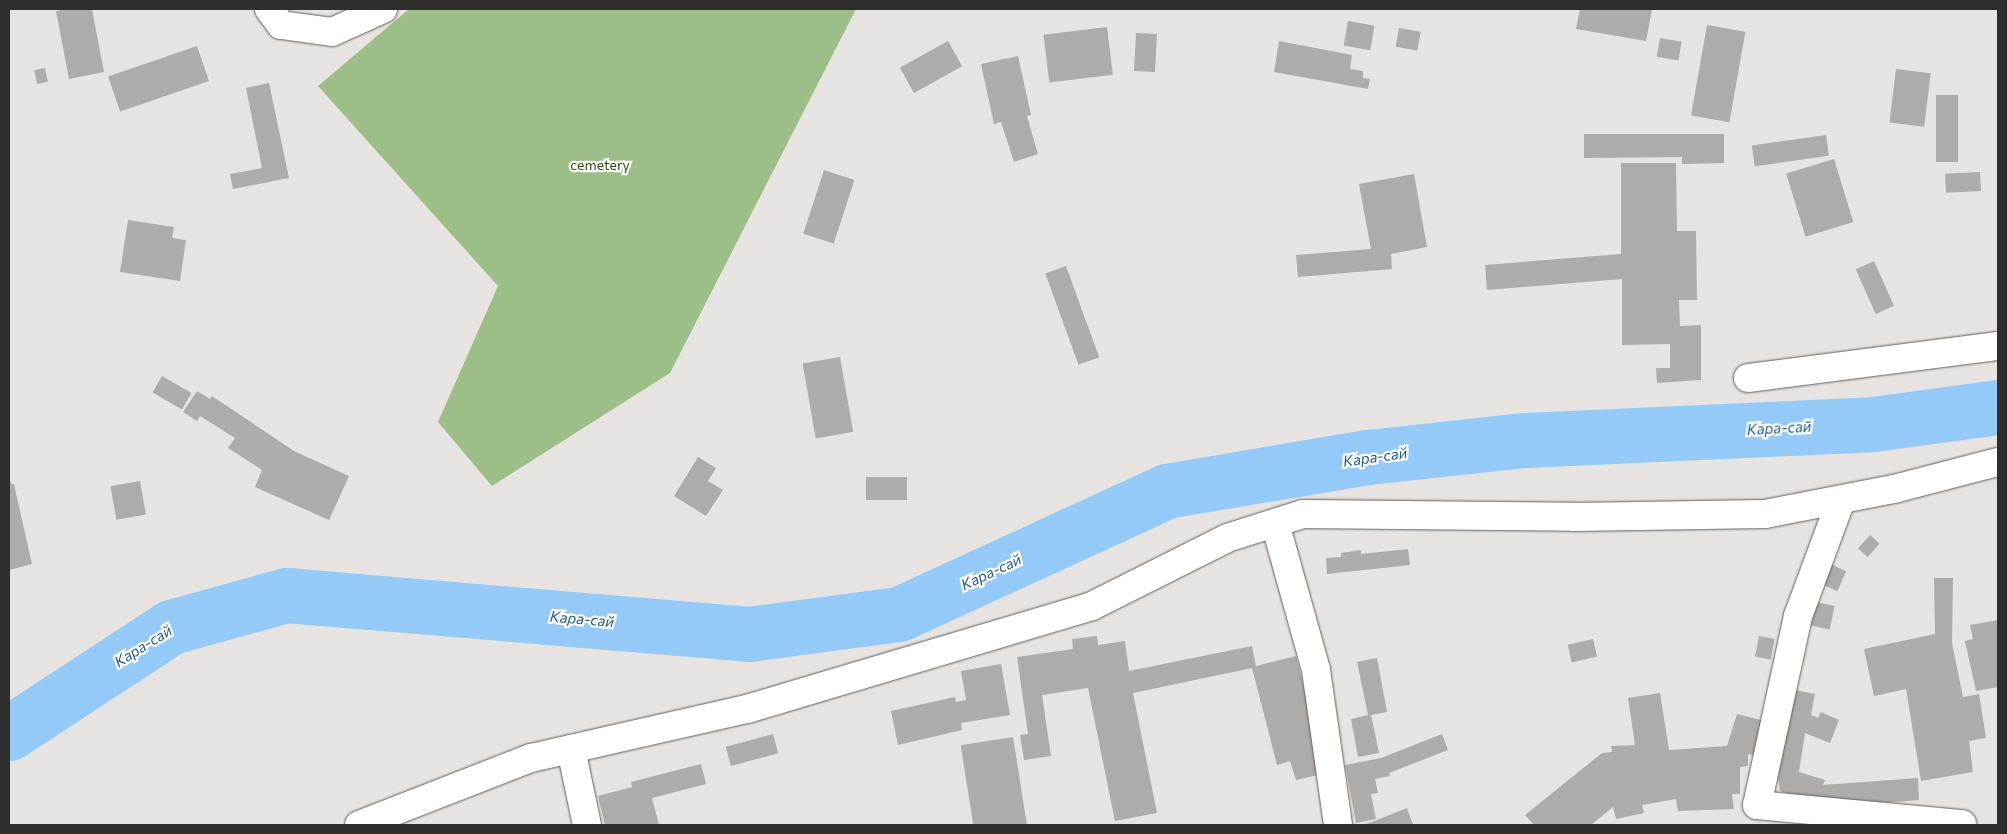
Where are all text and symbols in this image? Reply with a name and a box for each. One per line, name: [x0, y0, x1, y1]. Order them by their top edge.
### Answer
park label: cemetery: [570, 157, 630, 173]
water label: Кара-сай: [1746, 417, 1812, 439]
water label: Кара-сай: [1342, 444, 1408, 470]
water label: Кара-сай: [958, 550, 1024, 594]
water label: Кара-сай: [549, 607, 615, 631]
water label: Кара-сай: [111, 621, 175, 671]

